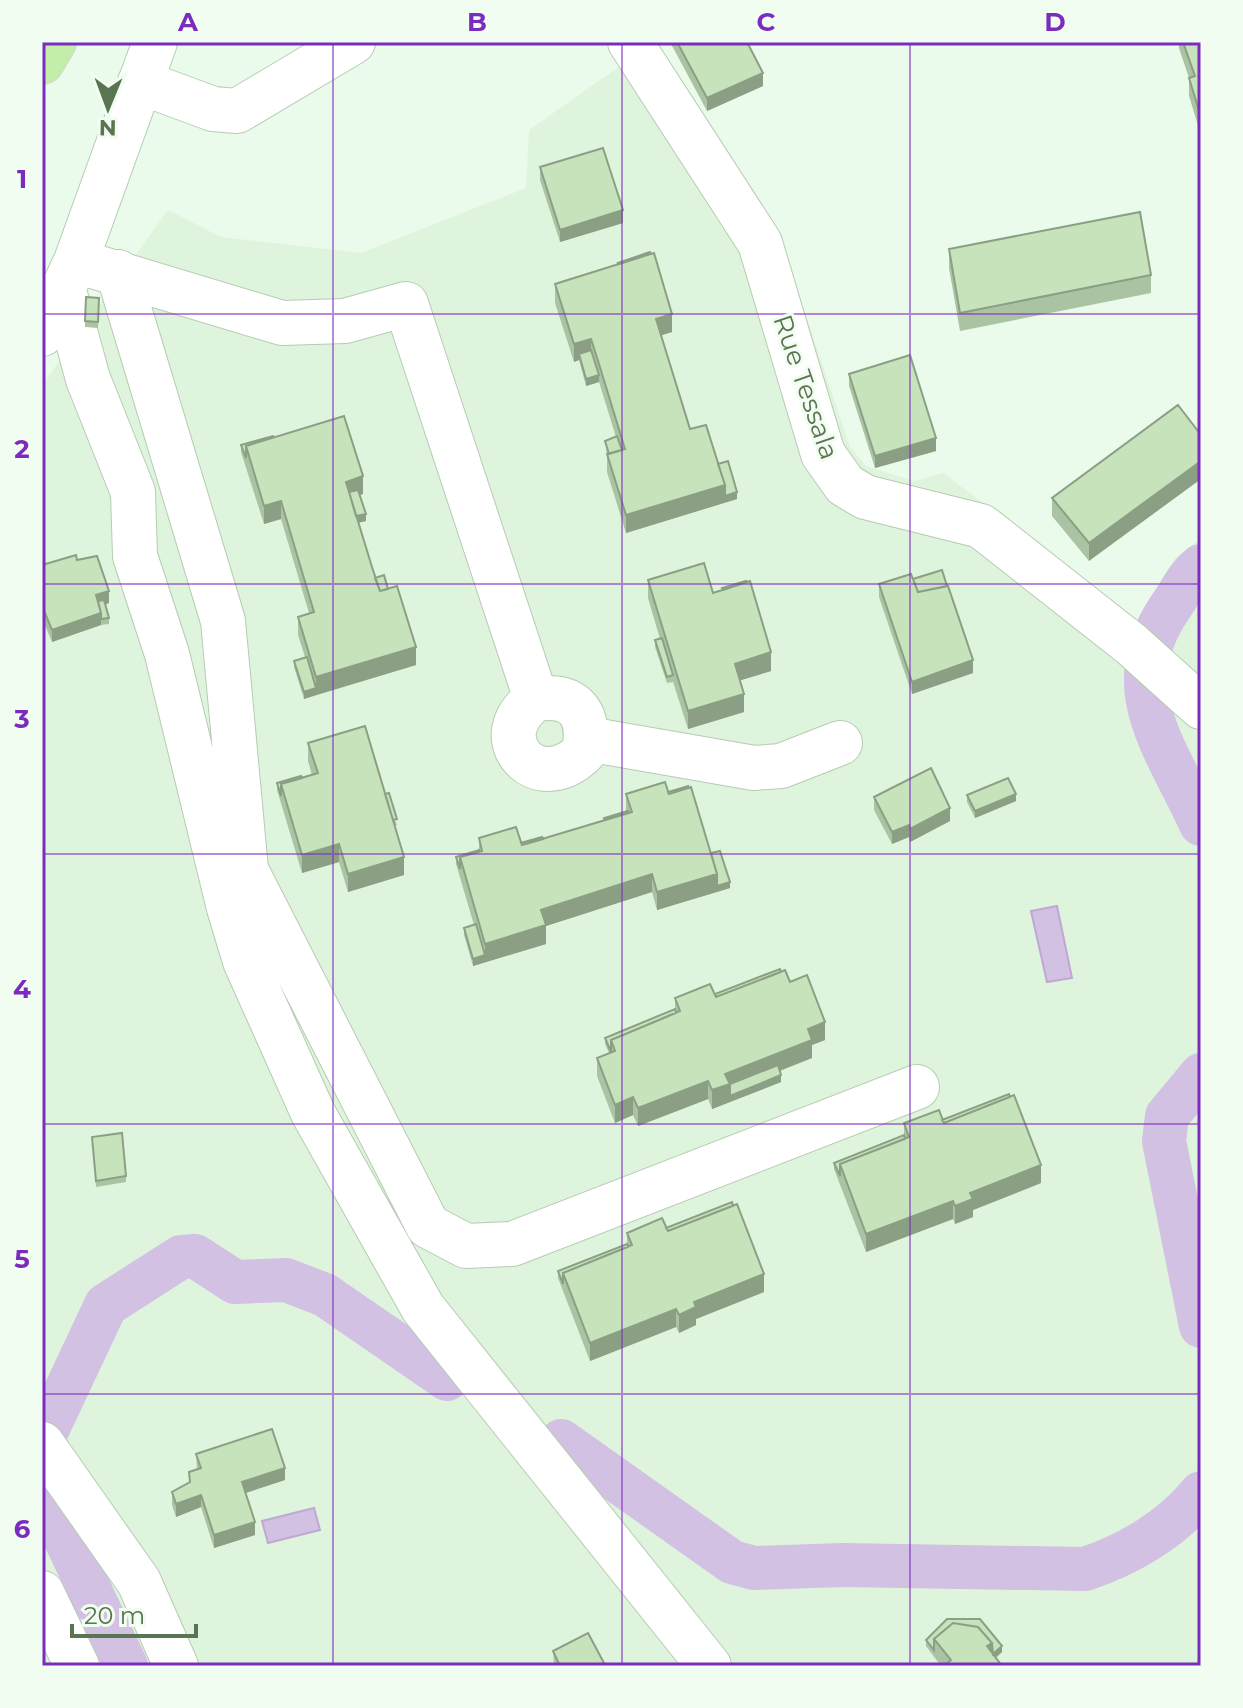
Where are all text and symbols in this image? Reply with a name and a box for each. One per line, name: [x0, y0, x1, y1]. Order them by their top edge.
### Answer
text: A: [177, 6, 199, 38]
text: B: [467, 6, 487, 38]
text: C: [757, 6, 776, 38]
text: D: [1044, 6, 1066, 38]
north arrow: [68, 68, 148, 148]
text: N: [99, 114, 117, 141]
text: 1: [17, 163, 27, 195]
street label: Rue Tessala: [766, 310, 846, 464]
text: 2: [14, 433, 30, 465]
text: 3: [13, 703, 30, 735]
text: 4: [13, 973, 31, 1005]
text: 5: [14, 1243, 30, 1275]
text: 6: [14, 1513, 31, 1545]
scale bar: [72, 1588, 196, 1638]
text: 20 m: [84, 1601, 145, 1630]

